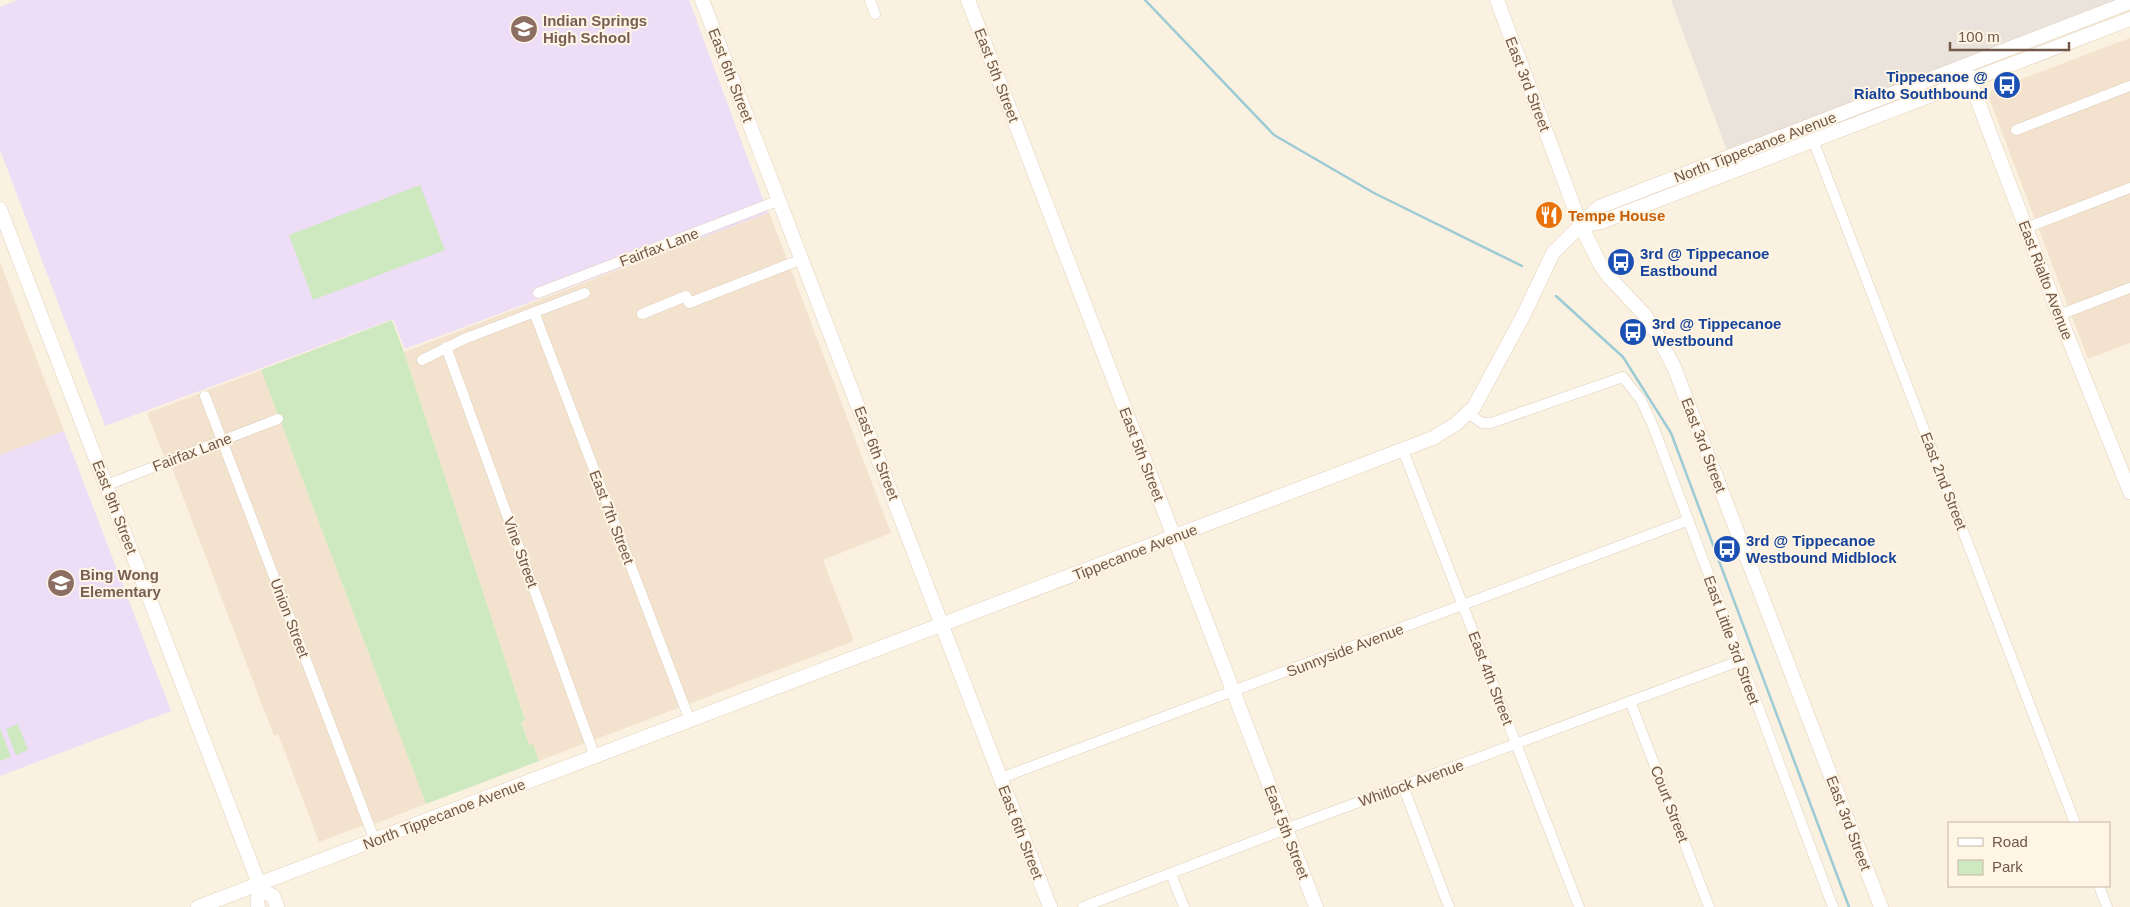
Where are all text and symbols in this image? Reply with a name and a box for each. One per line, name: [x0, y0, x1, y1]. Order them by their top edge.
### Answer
place label: Indian Springs High School: [543, 12, 647, 46]
school or university icon: Indian Springs High School: [509, 14, 539, 44]
scale bar: [1950, 20, 2069, 52]
street label: East 6th Street: [705, 26, 757, 125]
street label: East 5th Street: [971, 26, 1023, 125]
text: 100 m: [1958, 28, 2000, 45]
street label: East 3rd Street: [1502, 34, 1554, 135]
place label: Tippecanoe @ Rialto Southbound: [1854, 68, 1988, 102]
bus stop icon: Tippecanoe @ Rialto Southbound: [1992, 70, 2022, 100]
street label: North Tippecanoe Avenue: [1671, 108, 1839, 186]
restaurant icon: Tempe House: [1534, 200, 1564, 230]
place label: Tempe House: [1568, 207, 1665, 224]
street label: East Rialto Avenue: [2015, 218, 2077, 342]
street label: Fairfax Lane: [617, 224, 701, 270]
place label: 3rd @ Tippecanoe Eastbound: [1640, 245, 1769, 279]
bus stop icon: 3rd @ Tippecanoe Eastbound: [1606, 247, 1636, 277]
place label: 3rd @ Tippecanoe Westbound: [1652, 315, 1781, 349]
bus stop icon: 3rd @ Tippecanoe Westbound: [1618, 317, 1648, 347]
street label: East 3rd Street: [1678, 395, 1730, 496]
street label: East 6th Street: [851, 404, 903, 503]
street label: East 5th Street: [1116, 405, 1168, 504]
street label: Fairfax Lane: [150, 429, 234, 475]
street label: East 2nd Street: [1918, 430, 1971, 533]
street label: East 9th Street: [89, 458, 141, 557]
street label: East 7th Street: [586, 468, 638, 567]
street label: Vine Street: [500, 514, 542, 590]
street label: Tippecanoe Avenue: [1070, 520, 1200, 584]
place label: 3rd @ Tippecanoe Westbound Midblock: [1746, 532, 1897, 566]
bus stop icon: 3rd @ Tippecanoe Westbound Midblock: [1712, 534, 1742, 564]
place label: Bing Wong Elementary: [80, 566, 162, 600]
school or university icon: Bing Wong Elementary: [46, 568, 76, 598]
street label: East Little 3rd Street: [1701, 573, 1764, 708]
street label: Union Street: [267, 576, 313, 661]
street label: Sunnyside Avenue: [1284, 620, 1406, 680]
street label: East 4th Street: [1465, 629, 1517, 728]
street label: Whitlock Avenue: [1356, 756, 1466, 810]
street label: Court Street: [1648, 763, 1693, 846]
street label: East 3rd Street: [1823, 773, 1875, 874]
street label: North Tippecanoe Avenue: [360, 775, 528, 853]
street label: East 6th Street: [995, 783, 1047, 882]
street label: East 5th Street: [1261, 783, 1313, 882]
legend: [1948, 822, 2110, 887]
text: Road: [1992, 833, 2028, 850]
text: Park: [1992, 858, 2023, 875]

